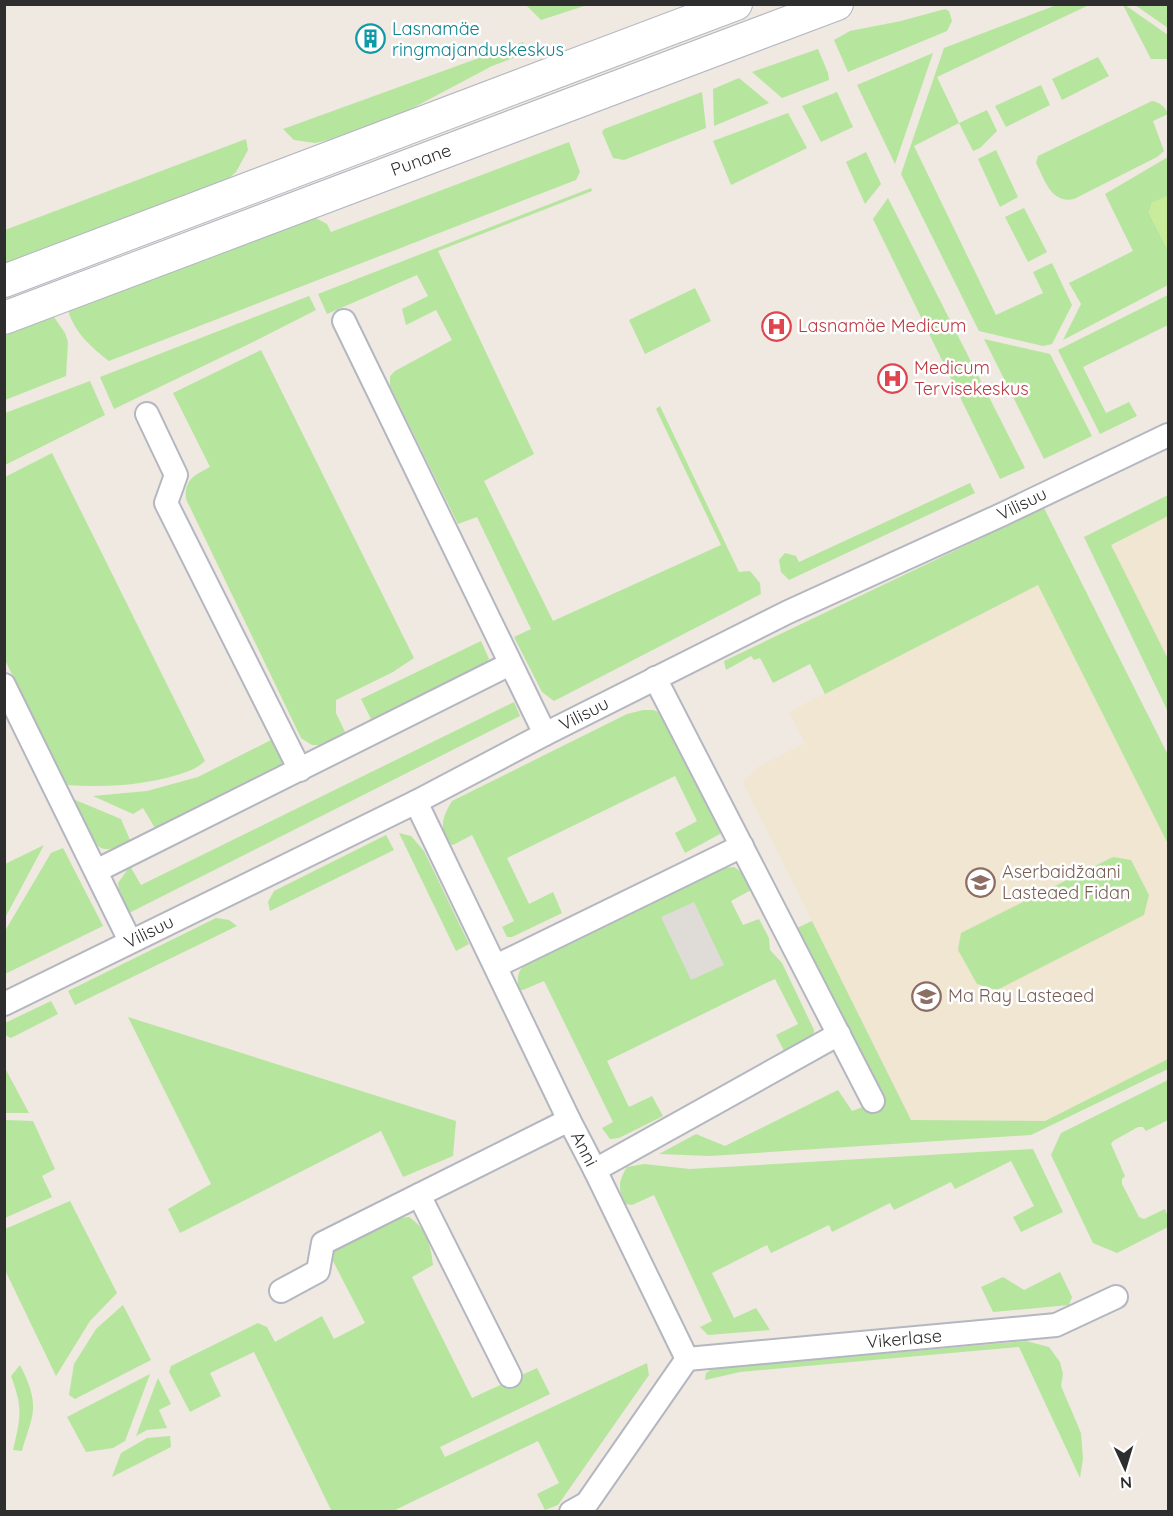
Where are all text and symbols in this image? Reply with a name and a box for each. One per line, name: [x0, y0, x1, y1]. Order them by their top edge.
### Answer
place label: Lasnamäe ringmajanduskeskus: [392, 17, 564, 61]
building icon: Lasnamäe ringmajanduskeskus: [355, 23, 387, 55]
street label: Punane: [387, 138, 454, 181]
hospital icon: Lasnamäe Medicum: [761, 310, 793, 342]
place label: Lasnamäe Medicum: [798, 314, 966, 337]
place label: Medicum Tervisekeskus: [914, 356, 1029, 400]
hospital icon: Medicum Tervisekeskus: [877, 362, 909, 394]
street label: Vilisuu: [993, 482, 1051, 525]
street label: Vilisuu: [555, 691, 612, 736]
place label: Aserbaidžaani Lasteaed Fidan: [1002, 860, 1130, 904]
school or university icon: Aserbaidžaani Lasteaed Fidan: [965, 866, 997, 898]
street label: Vilisuu: [120, 910, 178, 953]
school or university icon: Ma Ray Lasteaed: [911, 980, 943, 1012]
place label: Ma Ray Lasteaed: [948, 984, 1094, 1007]
street label: Anni: [566, 1127, 603, 1170]
street label: Vikerlase: [865, 1324, 943, 1353]
north arrow: [1095, 1438, 1155, 1498]
text: N: [1119, 1473, 1133, 1493]

